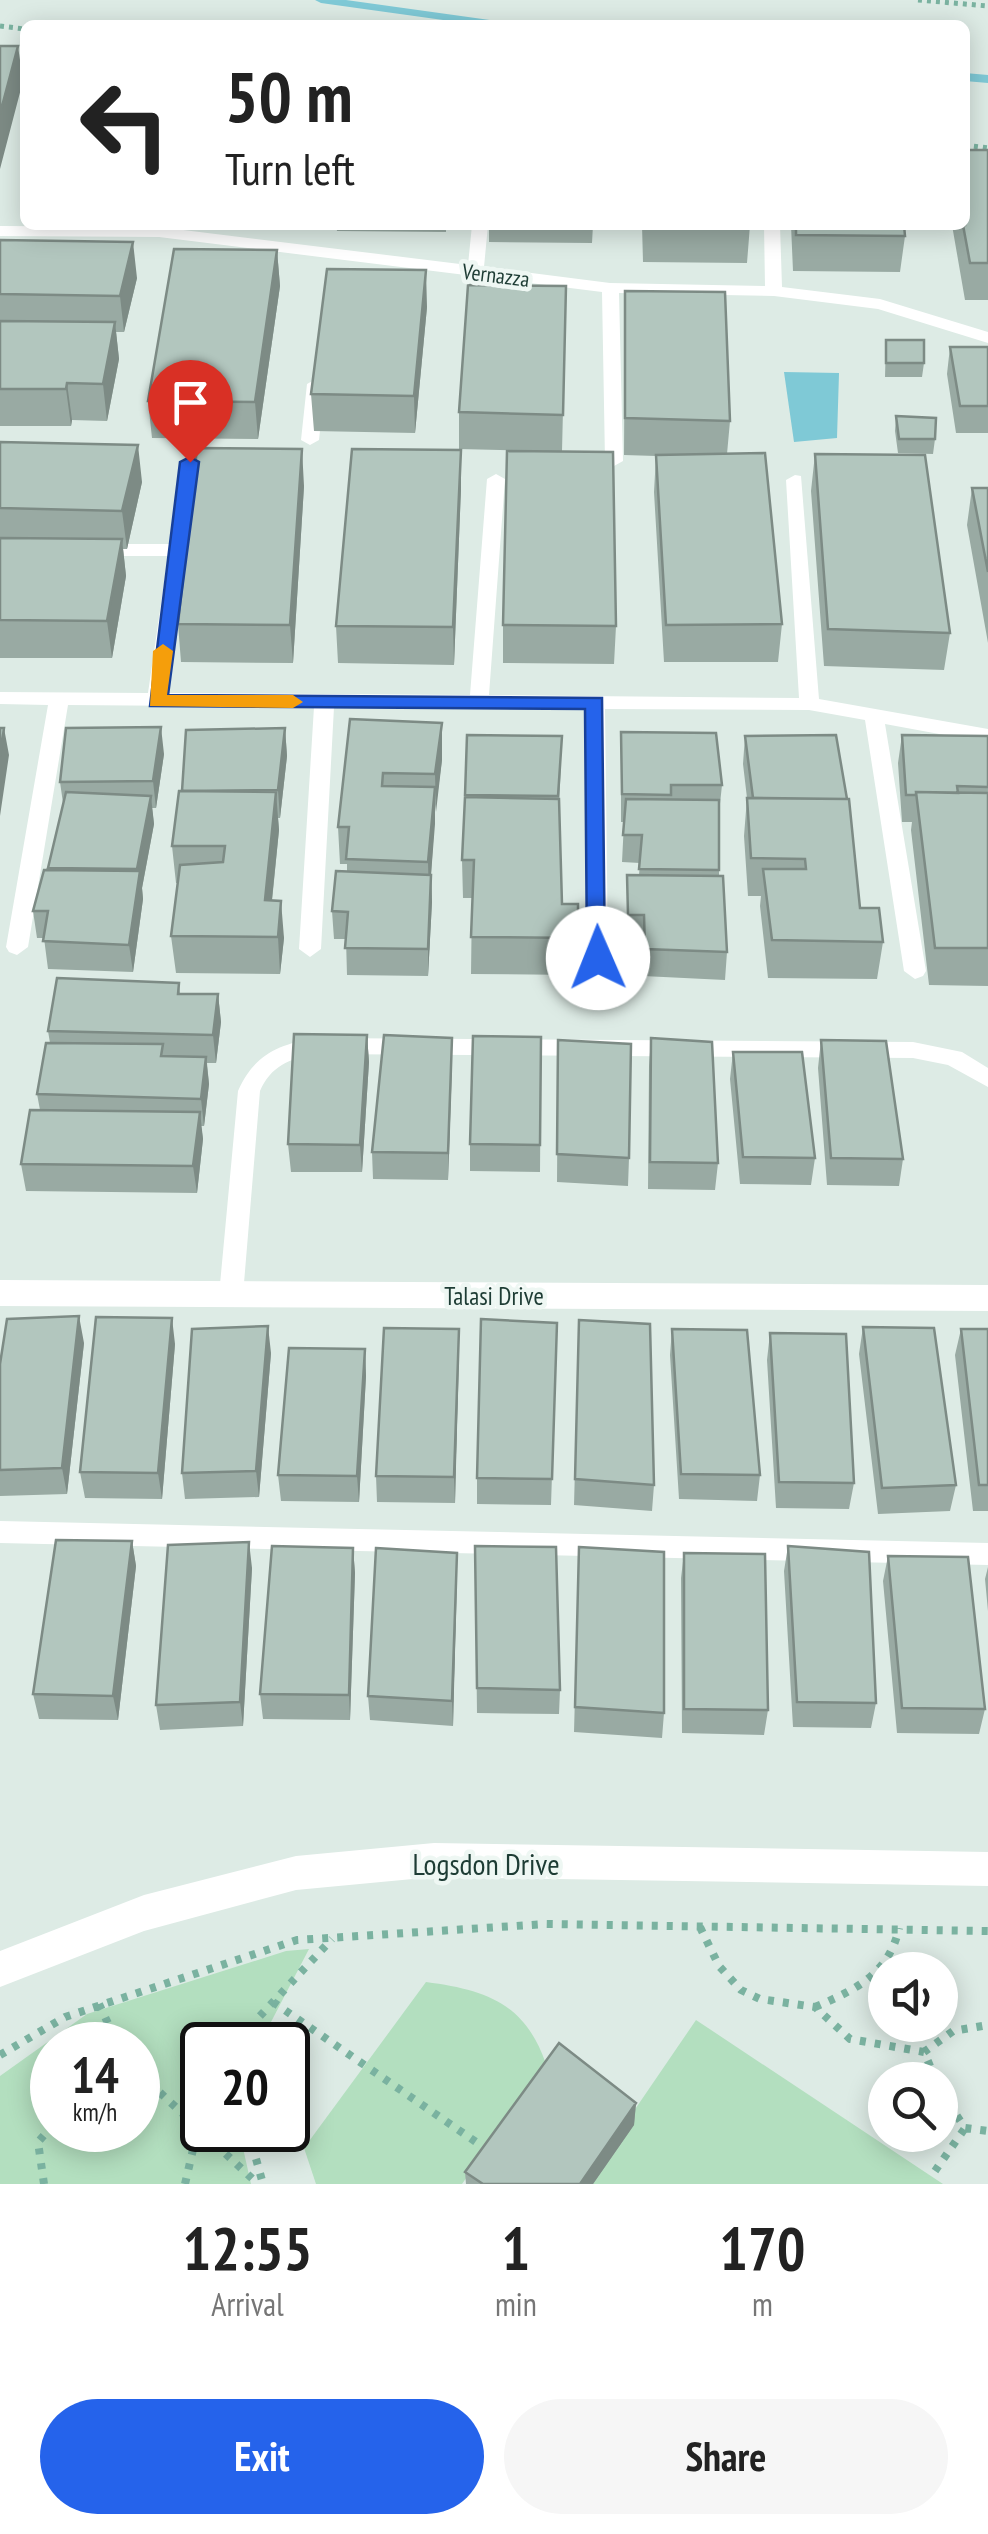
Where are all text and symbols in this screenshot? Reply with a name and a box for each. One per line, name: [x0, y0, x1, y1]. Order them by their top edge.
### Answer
text: 50 m: [225, 51, 353, 141]
icon: left: [60, 60, 190, 190]
text: Turn left: [225, 139, 355, 197]
street label: Vernazza: [460, 257, 531, 293]
pin: [148, 360, 233, 463]
icon: arrive: [163, 375, 218, 430]
position arrow: [546, 906, 650, 1010]
street label: Talasi Drive: [444, 1280, 544, 1312]
street label: Logsdon Drive: [412, 1844, 560, 1883]
map controls: [868, 1952, 958, 2152]
button: sound: [868, 1952, 958, 2042]
speed limit sign: 20: [180, 2022, 310, 2152]
text: 14: [71, 2042, 119, 2107]
button: search: [868, 2062, 958, 2152]
text: km/h: [73, 2096, 117, 2128]
text: 12:55: [183, 2209, 312, 2287]
text: 1: [502, 2209, 530, 2287]
text: 170: [719, 2209, 805, 2287]
text: Arrival: [211, 2283, 284, 2325]
text: min: [495, 2283, 537, 2325]
text: m: [752, 2283, 773, 2325]
button: Exit: [40, 2399, 484, 2514]
button: Share: [504, 2399, 948, 2514]

